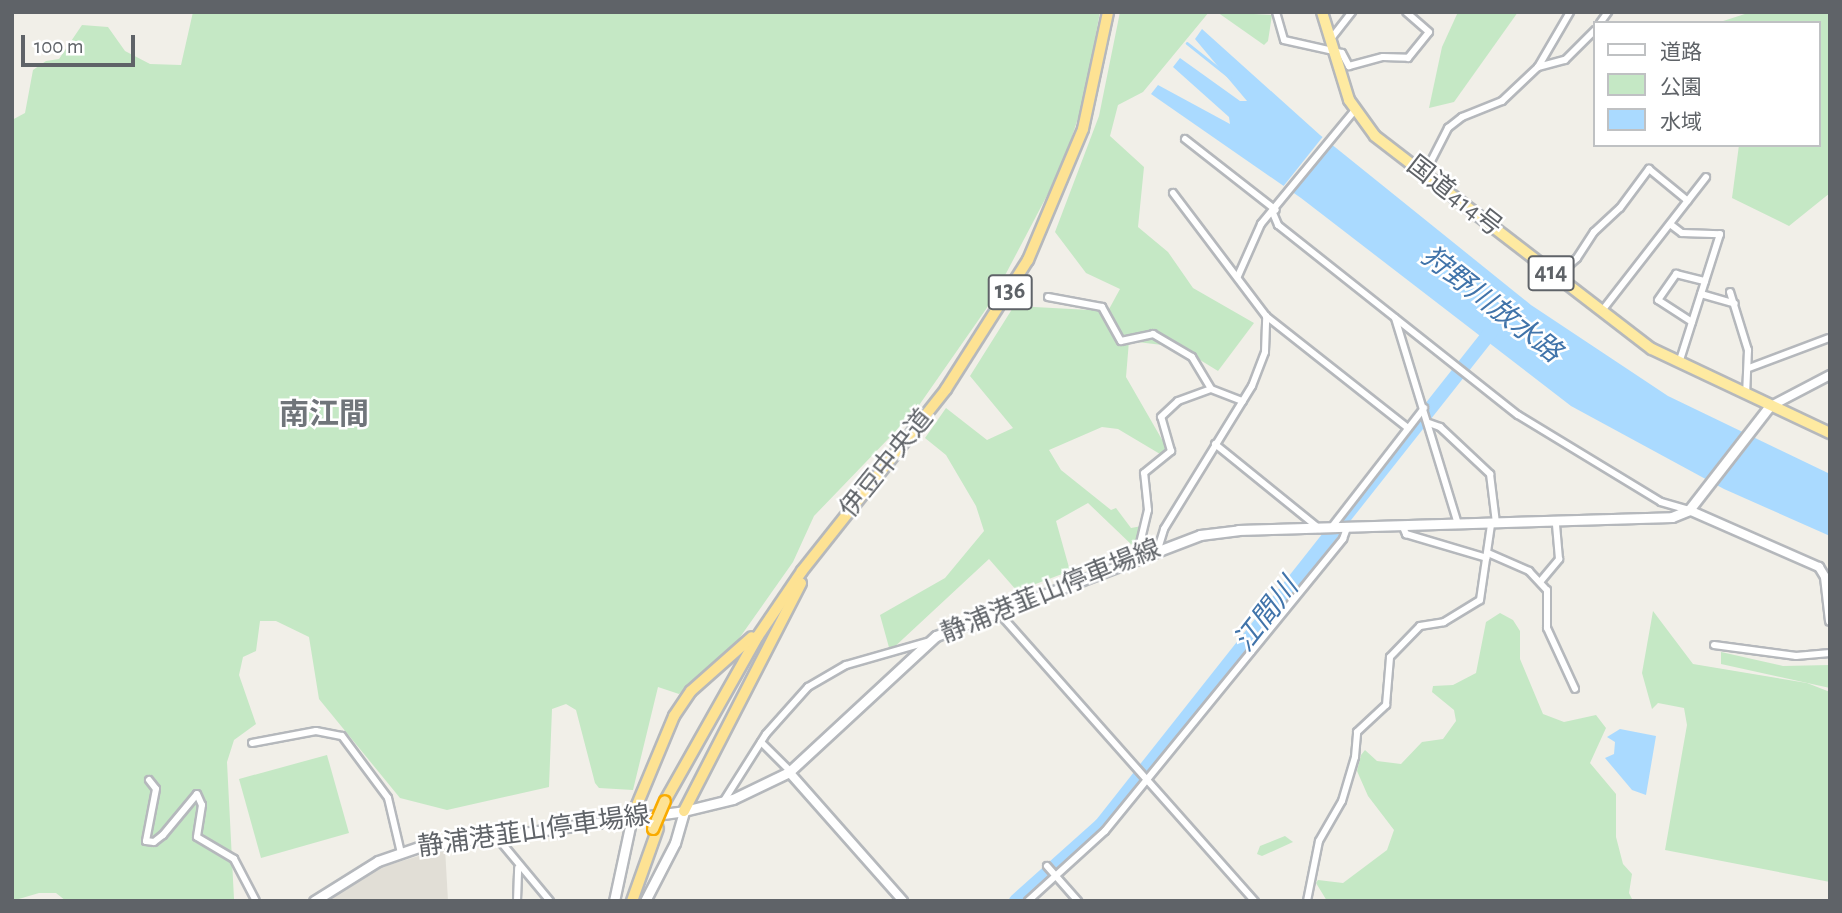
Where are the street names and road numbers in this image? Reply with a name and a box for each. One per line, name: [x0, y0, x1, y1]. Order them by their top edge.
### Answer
street label: 国道414号: [1400, 150, 1508, 244]
road number: 414: [1526, 252, 1576, 294]
road number: 136: [987, 272, 1033, 312]
street label: 伊豆中央道: [834, 404, 940, 524]
street label: 静浦港韮山停車場線: [937, 534, 1165, 650]
street label: 静浦港韮山停車場線: [416, 800, 652, 864]

